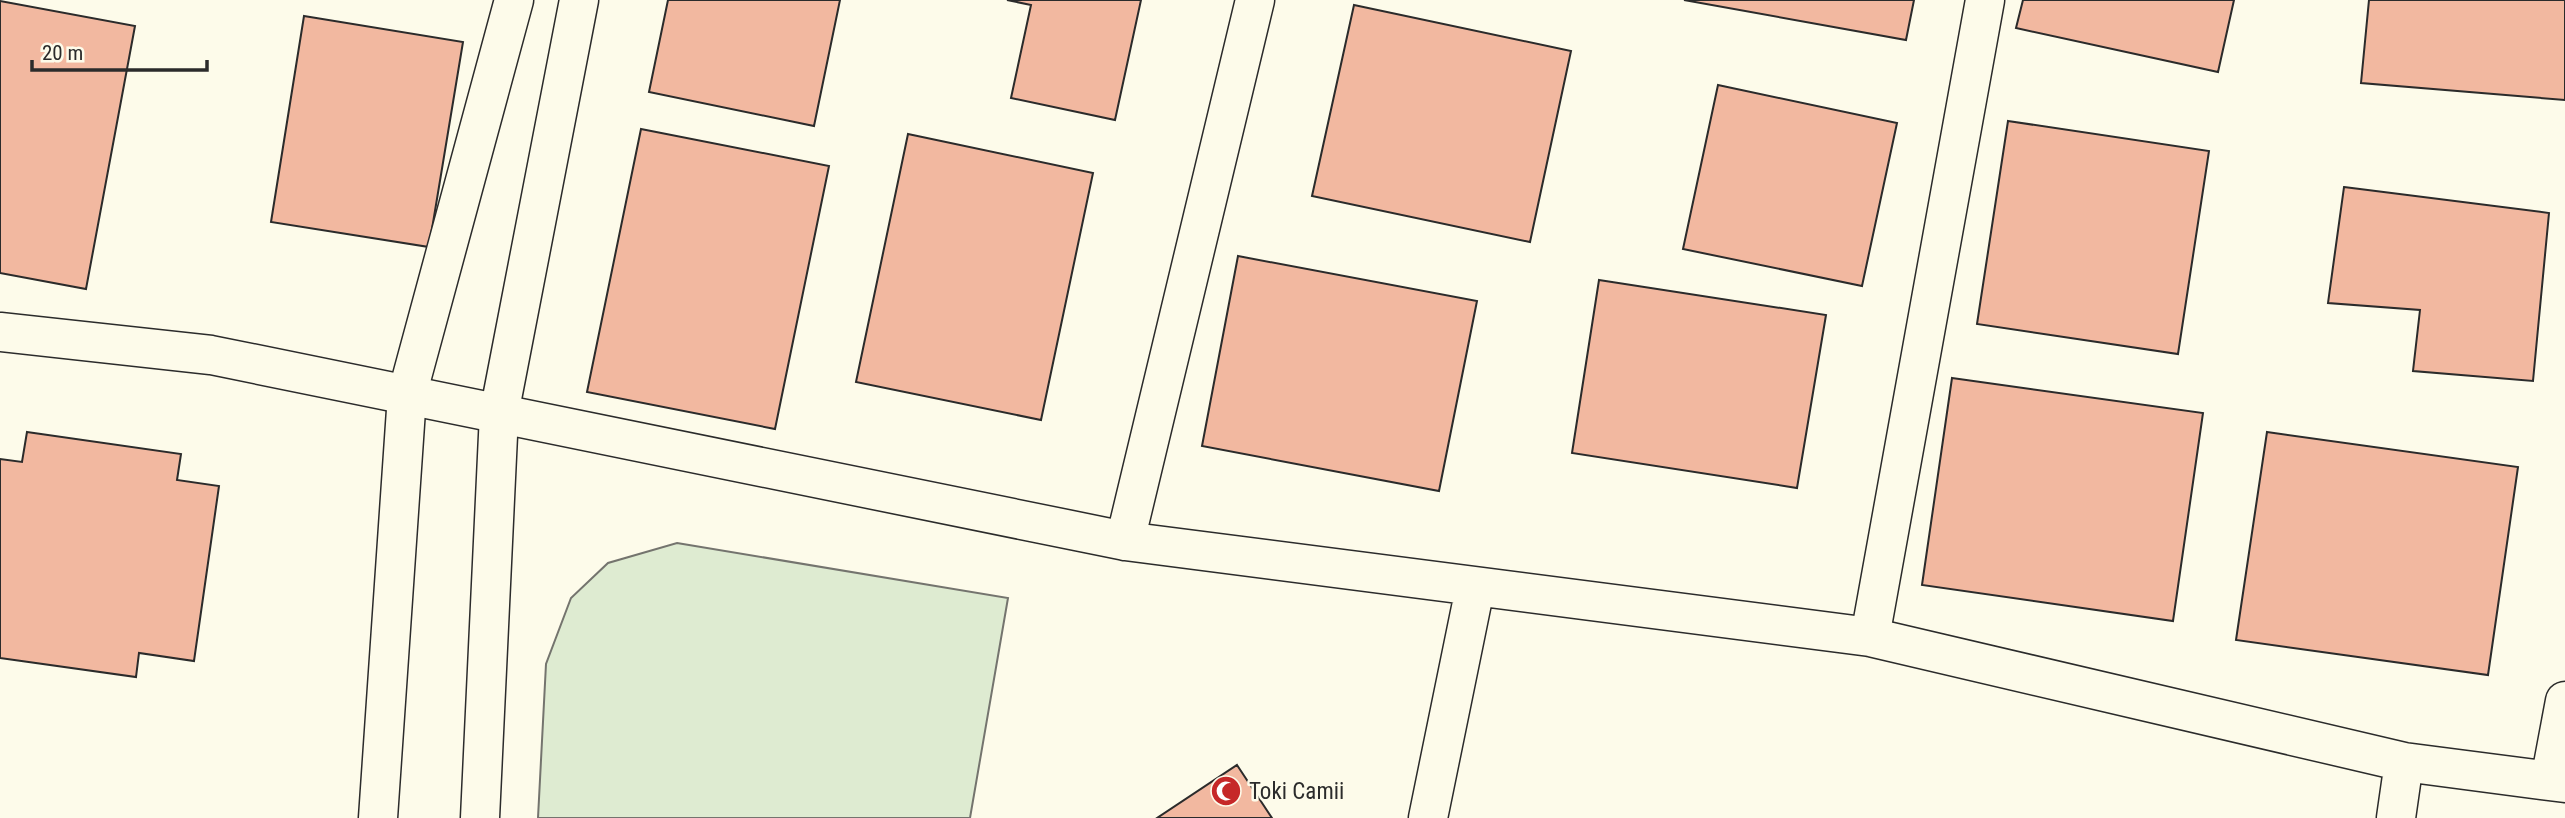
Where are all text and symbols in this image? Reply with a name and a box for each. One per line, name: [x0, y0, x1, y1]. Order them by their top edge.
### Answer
scale bar: [32, 28, 206, 72]
text: 20 m: [42, 41, 83, 65]
mosque icon: Toki Camii: [1209, 774, 1243, 808]
place label: Toki Camii: [1249, 778, 1344, 805]

